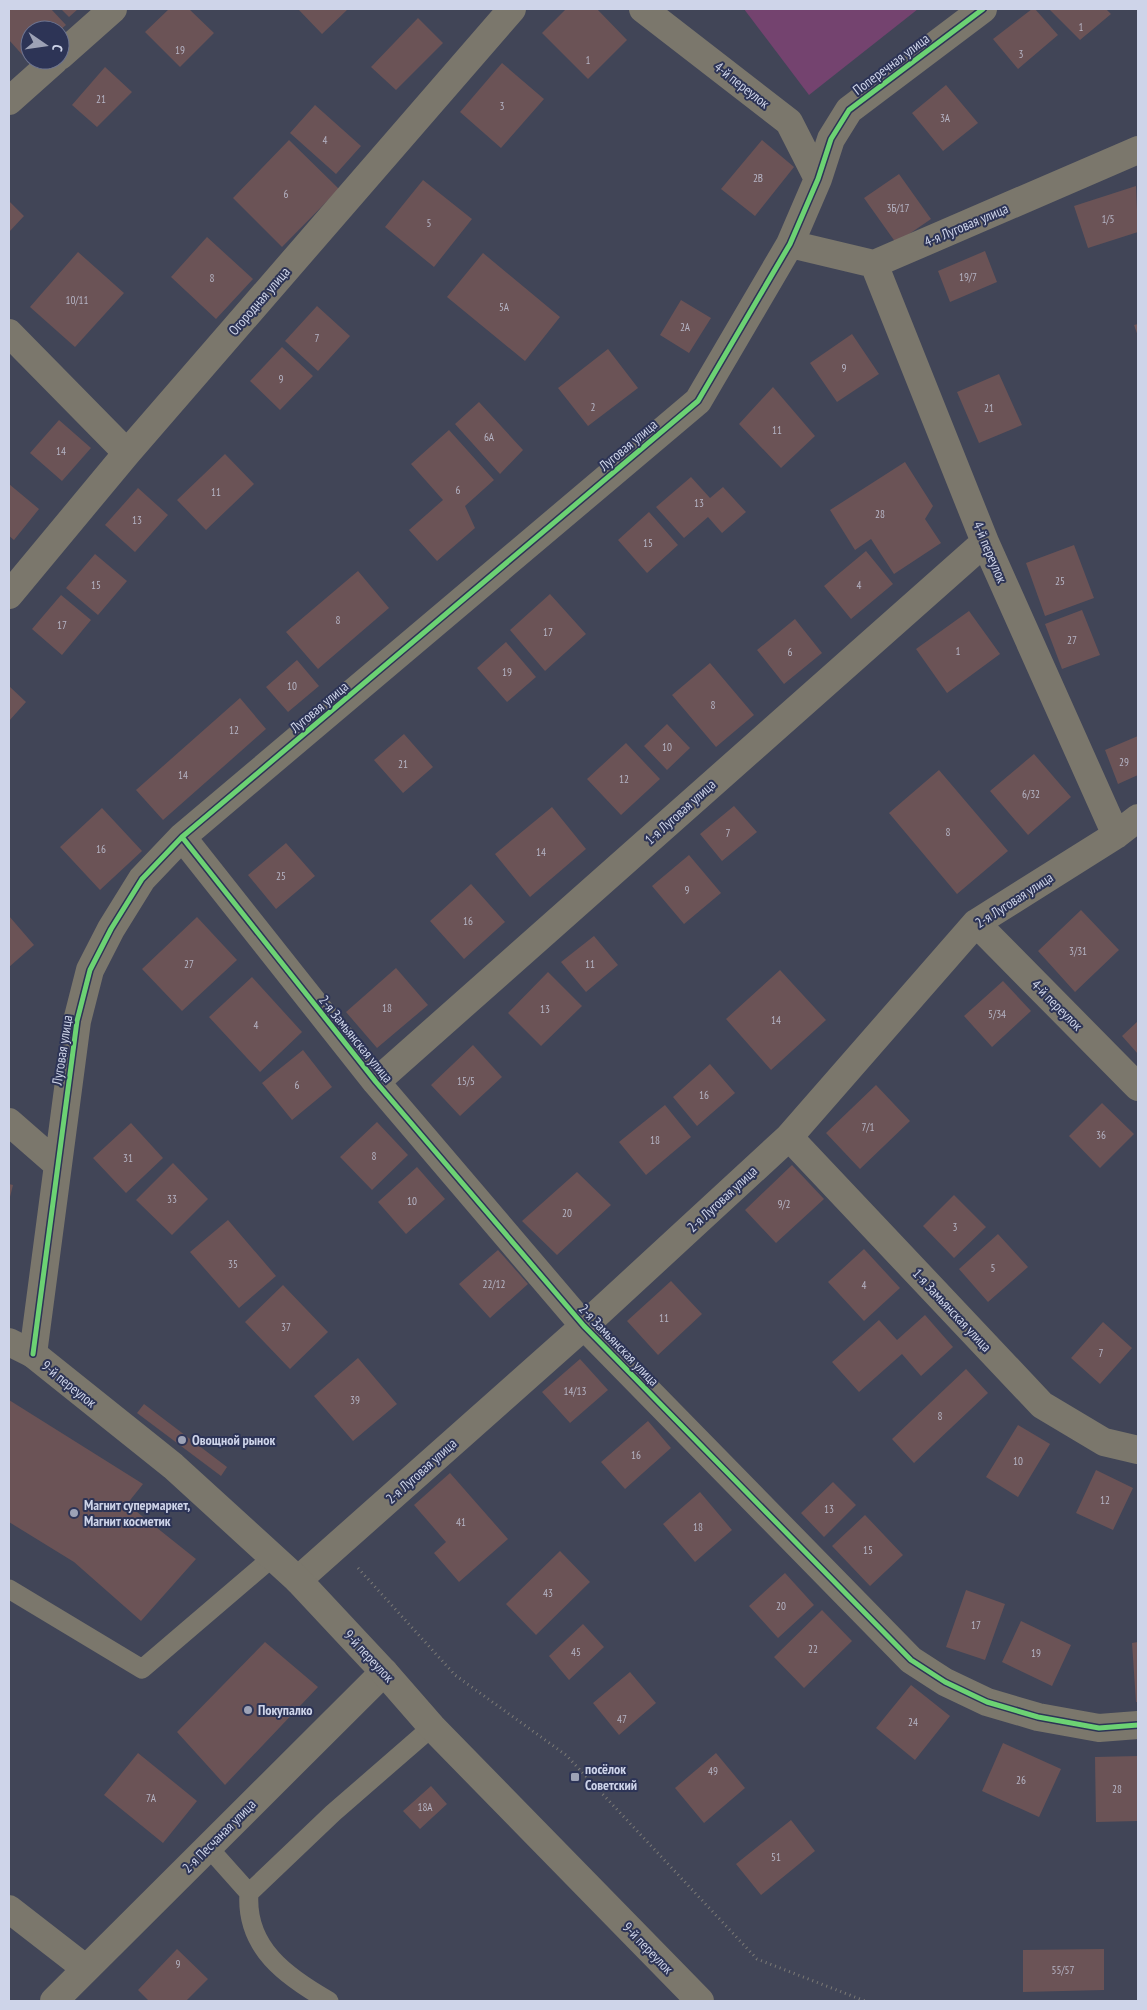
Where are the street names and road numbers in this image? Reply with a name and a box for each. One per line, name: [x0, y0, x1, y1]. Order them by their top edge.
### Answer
street label: Поперечная улица: [849, 29, 933, 99]
street label: 4-й переулок: [711, 58, 774, 113]
street label: 4-я Луговая улица: [921, 199, 1011, 251]
street label: Огородная улица: [224, 263, 294, 339]
street label: Луговая улица: [594, 415, 661, 475]
street label: 4-й переулок: [969, 518, 1011, 586]
street label: Луговая улица: [285, 677, 352, 737]
street label: 1-я Луговая улица: [641, 775, 719, 849]
street label: 2-я Луговая улица: [972, 868, 1056, 932]
street label: 4-й переулок: [1028, 976, 1087, 1035]
street label: 2-я Замьянская улица: [315, 992, 397, 1086]
street label: Луговая улица: [47, 1014, 76, 1087]
street label: 2-я Луговая улица: [683, 1162, 761, 1236]
street label: 1-я Замьянская улица: [909, 1265, 995, 1355]
street label: 2-я Замьянская улица: [575, 1300, 663, 1390]
street label: 9-й переулок: [38, 1356, 100, 1412]
street label: 2-я Луговая улица: [382, 1434, 460, 1508]
street label: 9-й переулок: [340, 1626, 398, 1686]
street label: 2-я Песчаная улица: [178, 1795, 260, 1877]
street label: 9-й переулок: [619, 1918, 678, 1978]

